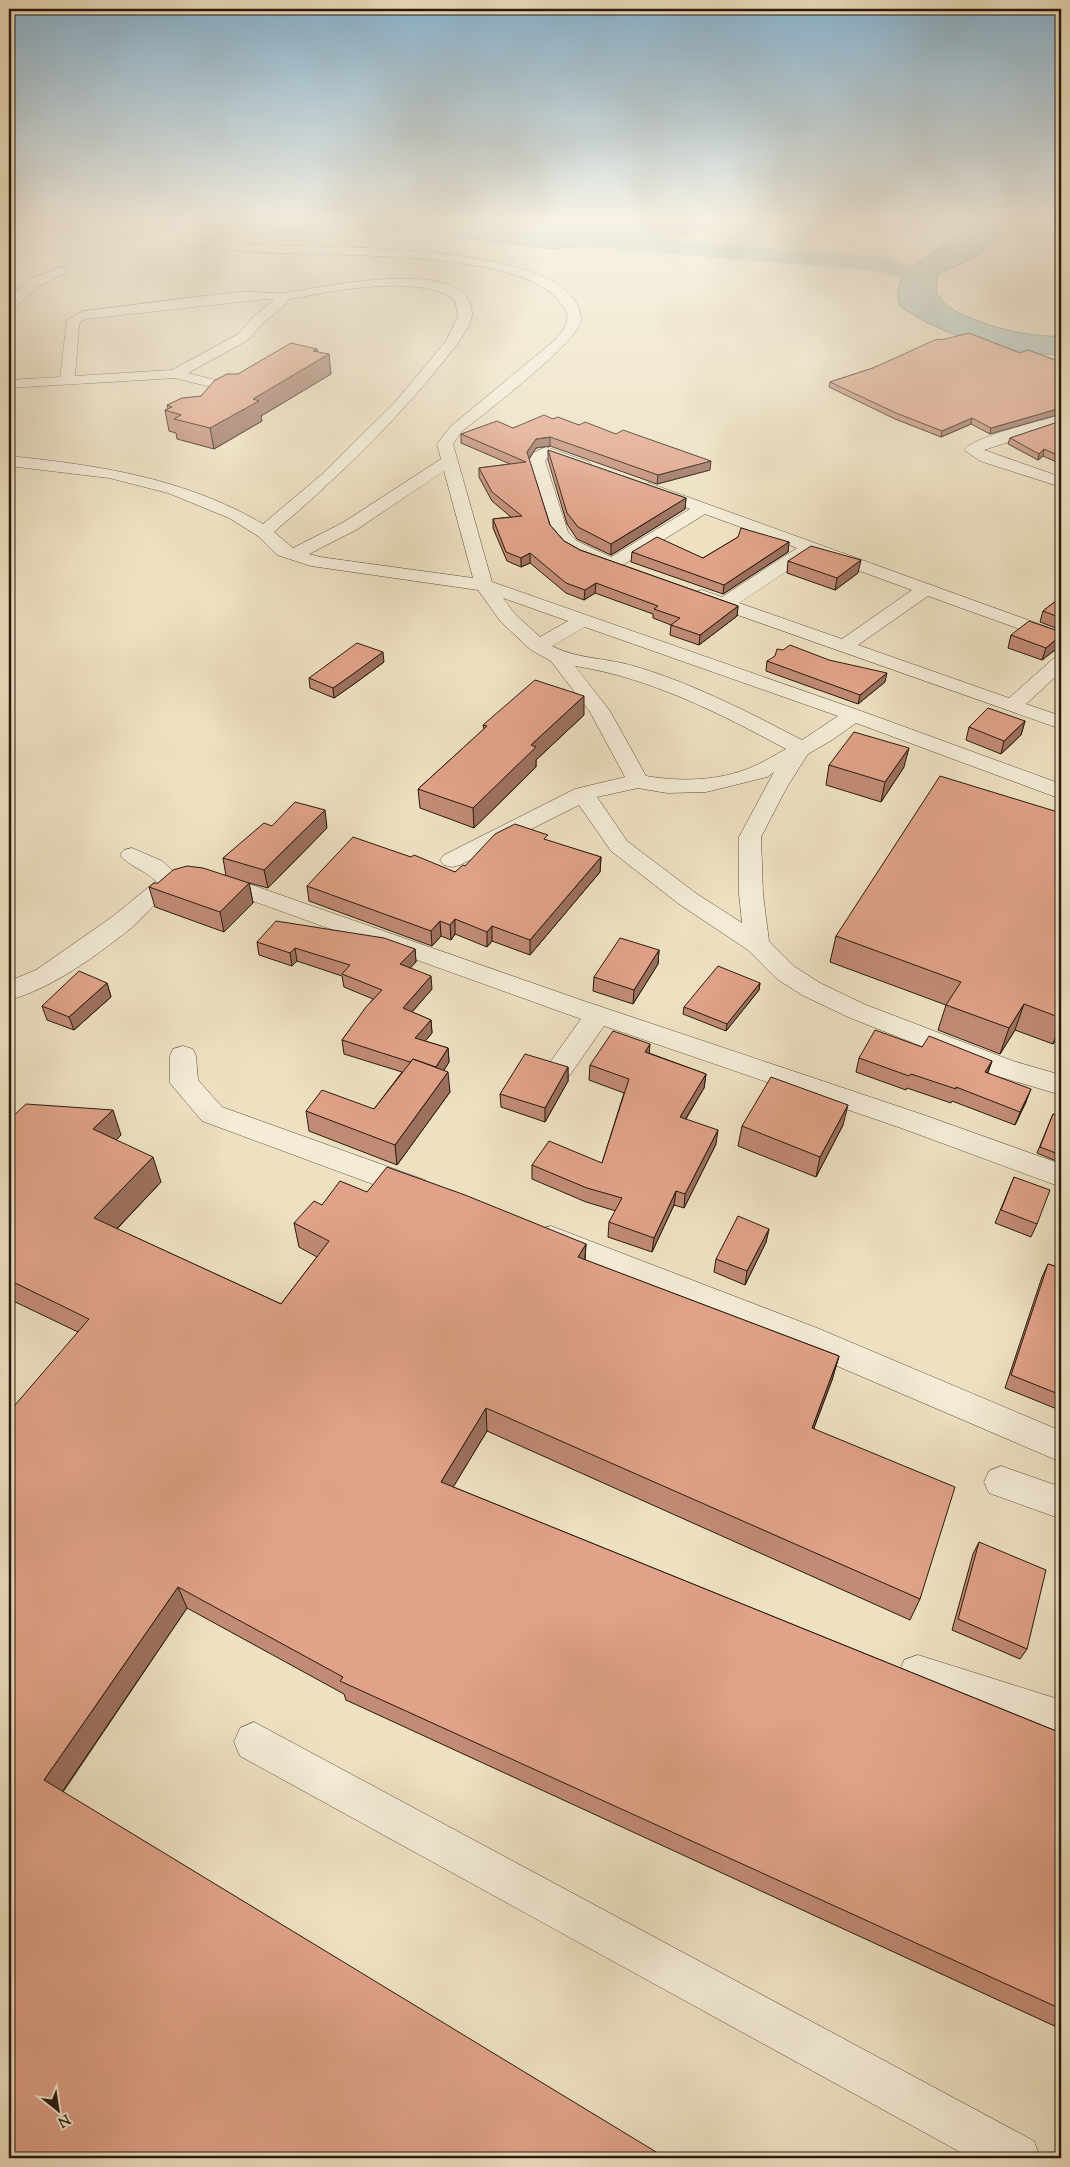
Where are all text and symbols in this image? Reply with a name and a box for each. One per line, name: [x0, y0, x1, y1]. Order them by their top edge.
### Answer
north arrow: [32, 2084, 82, 2134]
text: N: [54, 2108, 73, 2131]

